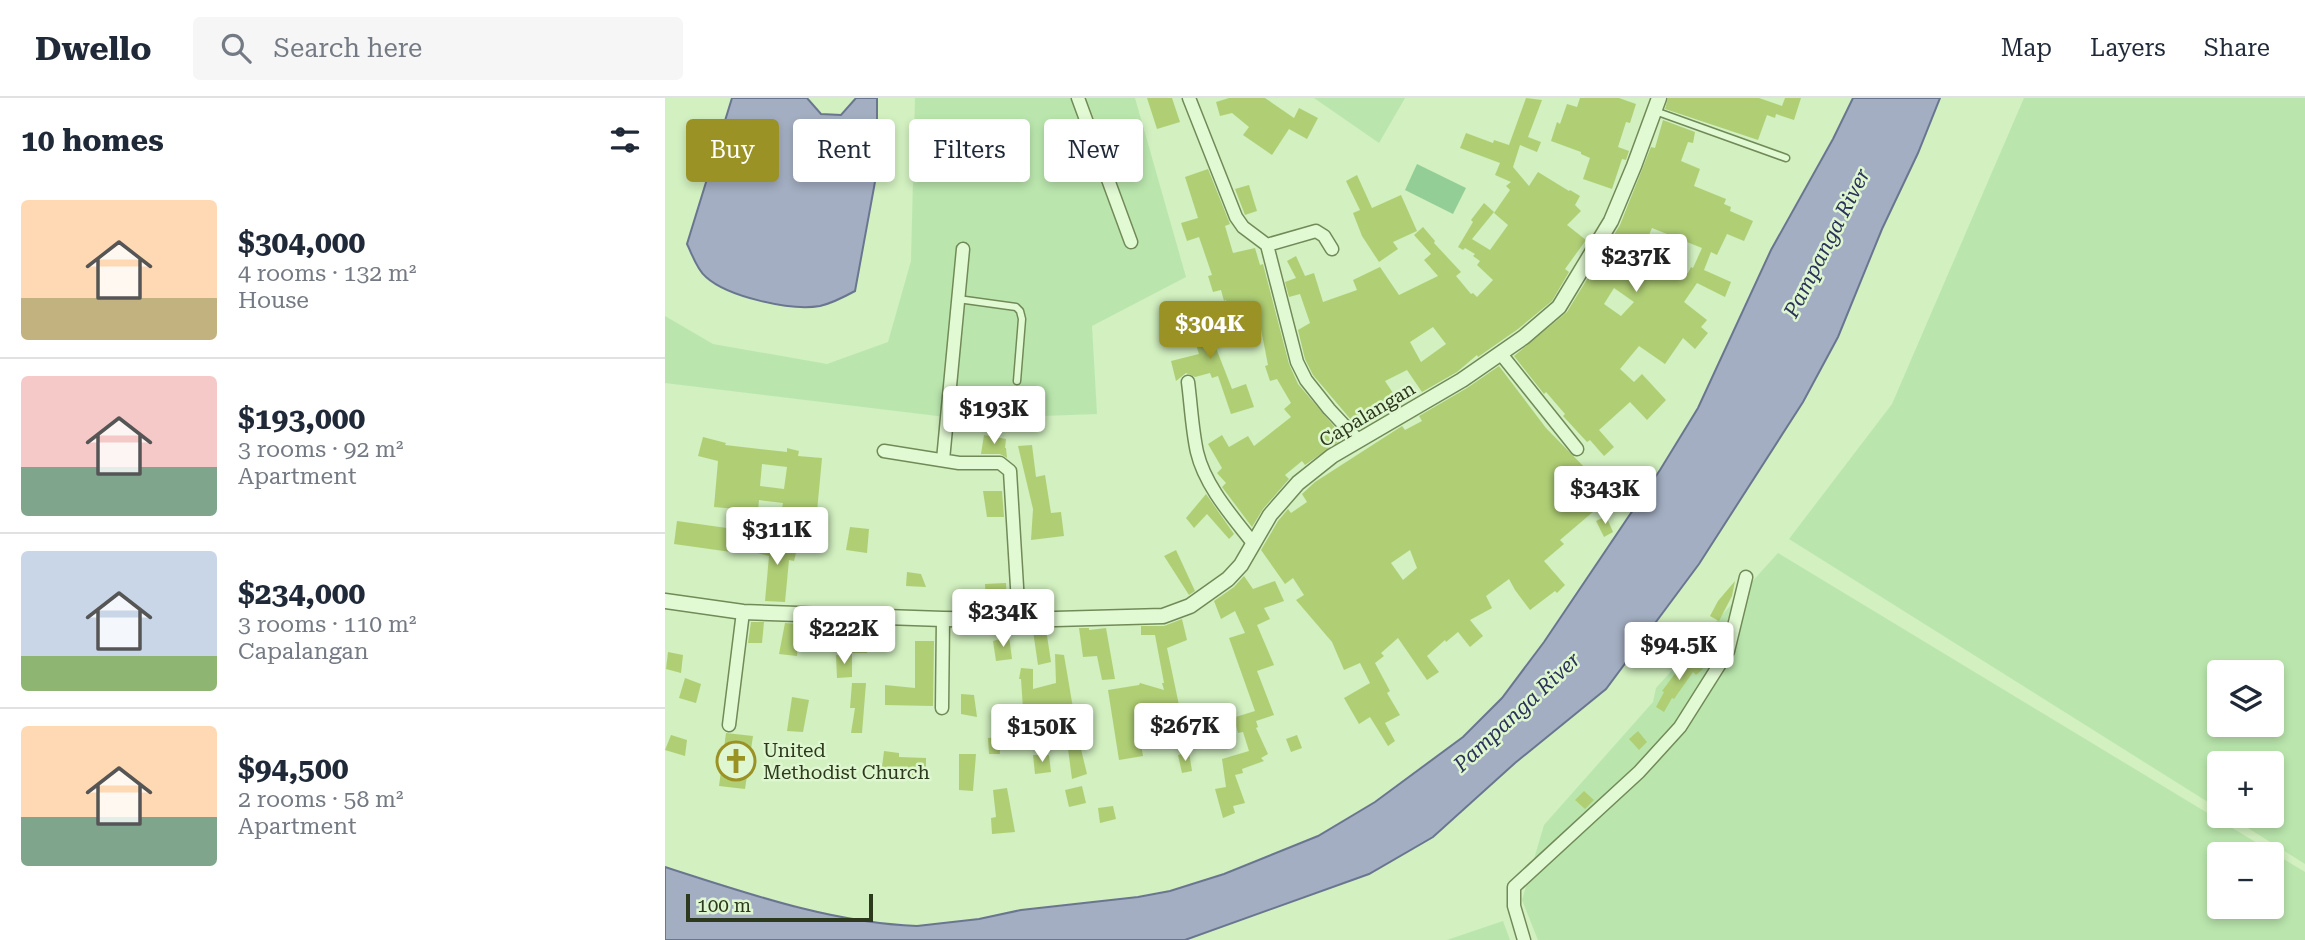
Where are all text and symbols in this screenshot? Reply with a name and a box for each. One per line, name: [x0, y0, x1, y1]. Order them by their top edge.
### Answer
search box: [193, 17, 683, 80]
text: Dwello: [35, 29, 151, 68]
icon: search: [217, 29, 255, 67]
text: Search here: [273, 33, 422, 63]
text: Map: [2001, 34, 2052, 62]
text: Layers: [2090, 34, 2166, 62]
text: Share: [2204, 34, 2270, 62]
chip: Buy: [686, 119, 779, 182]
chip: Rent: [793, 119, 895, 182]
chip: Filters: [909, 119, 1030, 182]
chip: New: [1044, 119, 1143, 182]
icon: filters: [606, 121, 644, 159]
text: 10 homes: [21, 123, 164, 158]
water label: Pampanga River: [1779, 164, 1875, 322]
text: $304,000: [238, 225, 365, 260]
icon: home: [77, 228, 161, 312]
pin: $237K: [1587, 234, 1685, 294]
text: $237K: [1601, 243, 1671, 270]
text: 4 rooms · 132 m²: [238, 260, 416, 287]
text: House: [238, 287, 309, 314]
pin: $304K: [1161, 302, 1259, 361]
text: $304K: [1175, 310, 1245, 337]
street label: Capalangan: [1315, 377, 1419, 452]
pin: $193K: [945, 386, 1043, 446]
text: $193K: [959, 395, 1029, 422]
text: $193,000: [238, 401, 365, 436]
icon: home: [77, 404, 161, 488]
text: 3 rooms · 92 m²: [238, 436, 404, 463]
text: Apartment: [238, 463, 357, 490]
pin: $343K: [1556, 466, 1654, 526]
text: $343K: [1570, 475, 1640, 502]
pin: $311K: [728, 508, 826, 567]
text: $311K: [742, 516, 812, 543]
text: $234,000: [238, 576, 365, 611]
icon: home: [77, 579, 161, 663]
pin: $234K: [954, 589, 1052, 649]
text: $234K: [968, 598, 1038, 625]
pin: $222K: [795, 606, 893, 666]
text: 3 rooms · 110 m²: [238, 611, 416, 638]
text: $222K: [809, 615, 879, 642]
pin: $94.5K: [1622, 622, 1736, 682]
text: $94.5K: [1641, 631, 1717, 658]
text: Capalangan: [238, 638, 369, 665]
water label: Pampanga River: [1448, 647, 1585, 777]
map controls: [2207, 660, 2284, 919]
button: layers: [2207, 660, 2284, 737]
pin: $150K: [993, 704, 1091, 764]
pin: $267K: [1136, 704, 1234, 763]
text: $267K: [1150, 712, 1220, 739]
text: $150K: [1007, 713, 1077, 740]
place label: United Methodist Church: [763, 739, 930, 784]
church icon: United Methodist Church: [715, 740, 757, 782]
text: $94,500: [238, 751, 349, 786]
button: +: [2207, 751, 2284, 828]
icon: home: [77, 754, 161, 838]
text: 2 rooms · 58 m²: [238, 786, 404, 813]
text: Apartment: [238, 813, 357, 840]
button: −: [2207, 842, 2284, 919]
scale bar: [686, 891, 873, 923]
text: 100 m: [697, 894, 751, 917]

